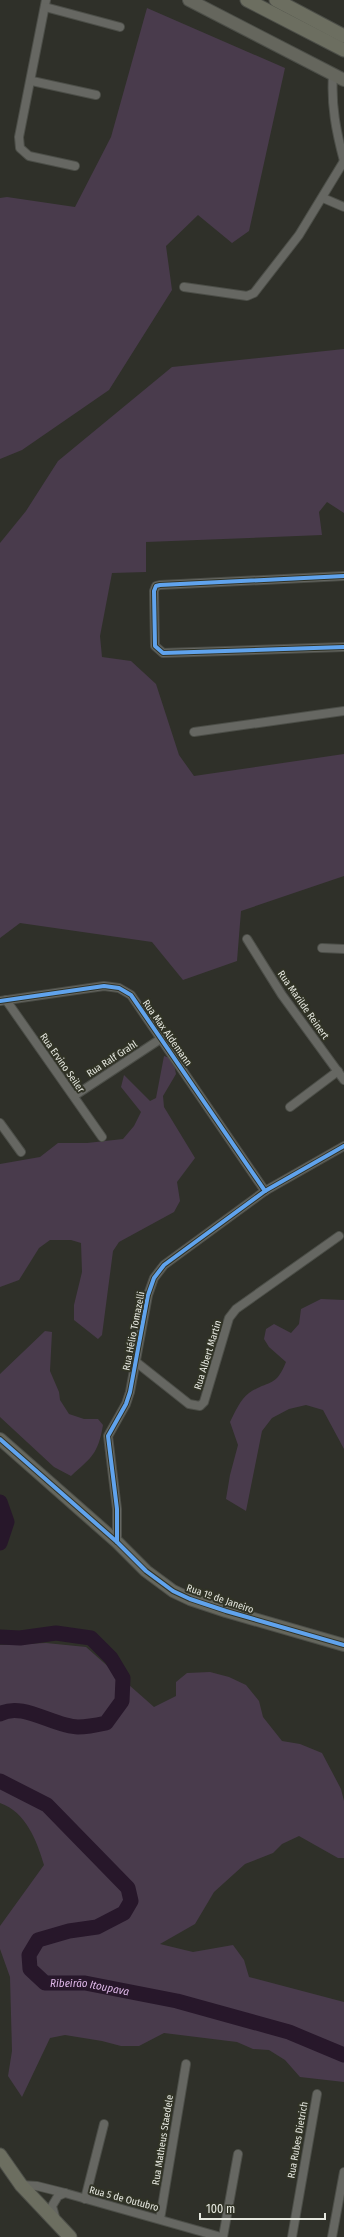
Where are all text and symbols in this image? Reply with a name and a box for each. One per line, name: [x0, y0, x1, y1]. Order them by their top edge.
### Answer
street label: Rua Marilde Reinert: [275, 968, 332, 1042]
street label: Rua Max Aldemann: [140, 998, 194, 1068]
street label: Rua Ervino Seiler: [37, 1031, 87, 1095]
street label: Rua Ralf Grahl: [84, 1038, 140, 1080]
street label: Rua Hélio Tomazelli: [120, 1290, 148, 1372]
street label: Rua Albert Martin: [192, 1319, 224, 1391]
street label: Rua 1º de Janeiro: [185, 1582, 255, 1616]
water label: Ribeirão Itoupava: [50, 1977, 131, 1998]
street label: Rua Matheus Staedele: [150, 2094, 176, 2186]
street label: Rua Rubes Dietrich: [285, 2101, 311, 2179]
street label: Rua 5 de Outubro: [88, 2184, 160, 2214]
scale bar: [200, 2195, 325, 2221]
text: 100 m: [206, 2202, 235, 2216]

